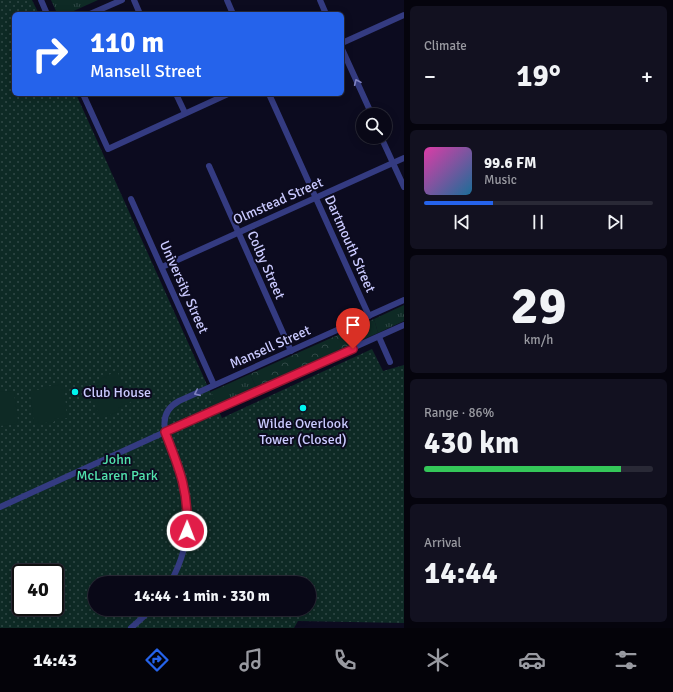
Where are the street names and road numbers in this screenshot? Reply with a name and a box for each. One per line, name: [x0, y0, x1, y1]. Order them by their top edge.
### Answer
street label: Olmstead Street: [231, 174, 326, 228]
street label: Dartmouth Street: [321, 193, 379, 295]
street label: Colby Street: [243, 228, 289, 302]
street label: University Street: [156, 238, 212, 336]
street label: Mansell Street: [227, 322, 313, 372]

